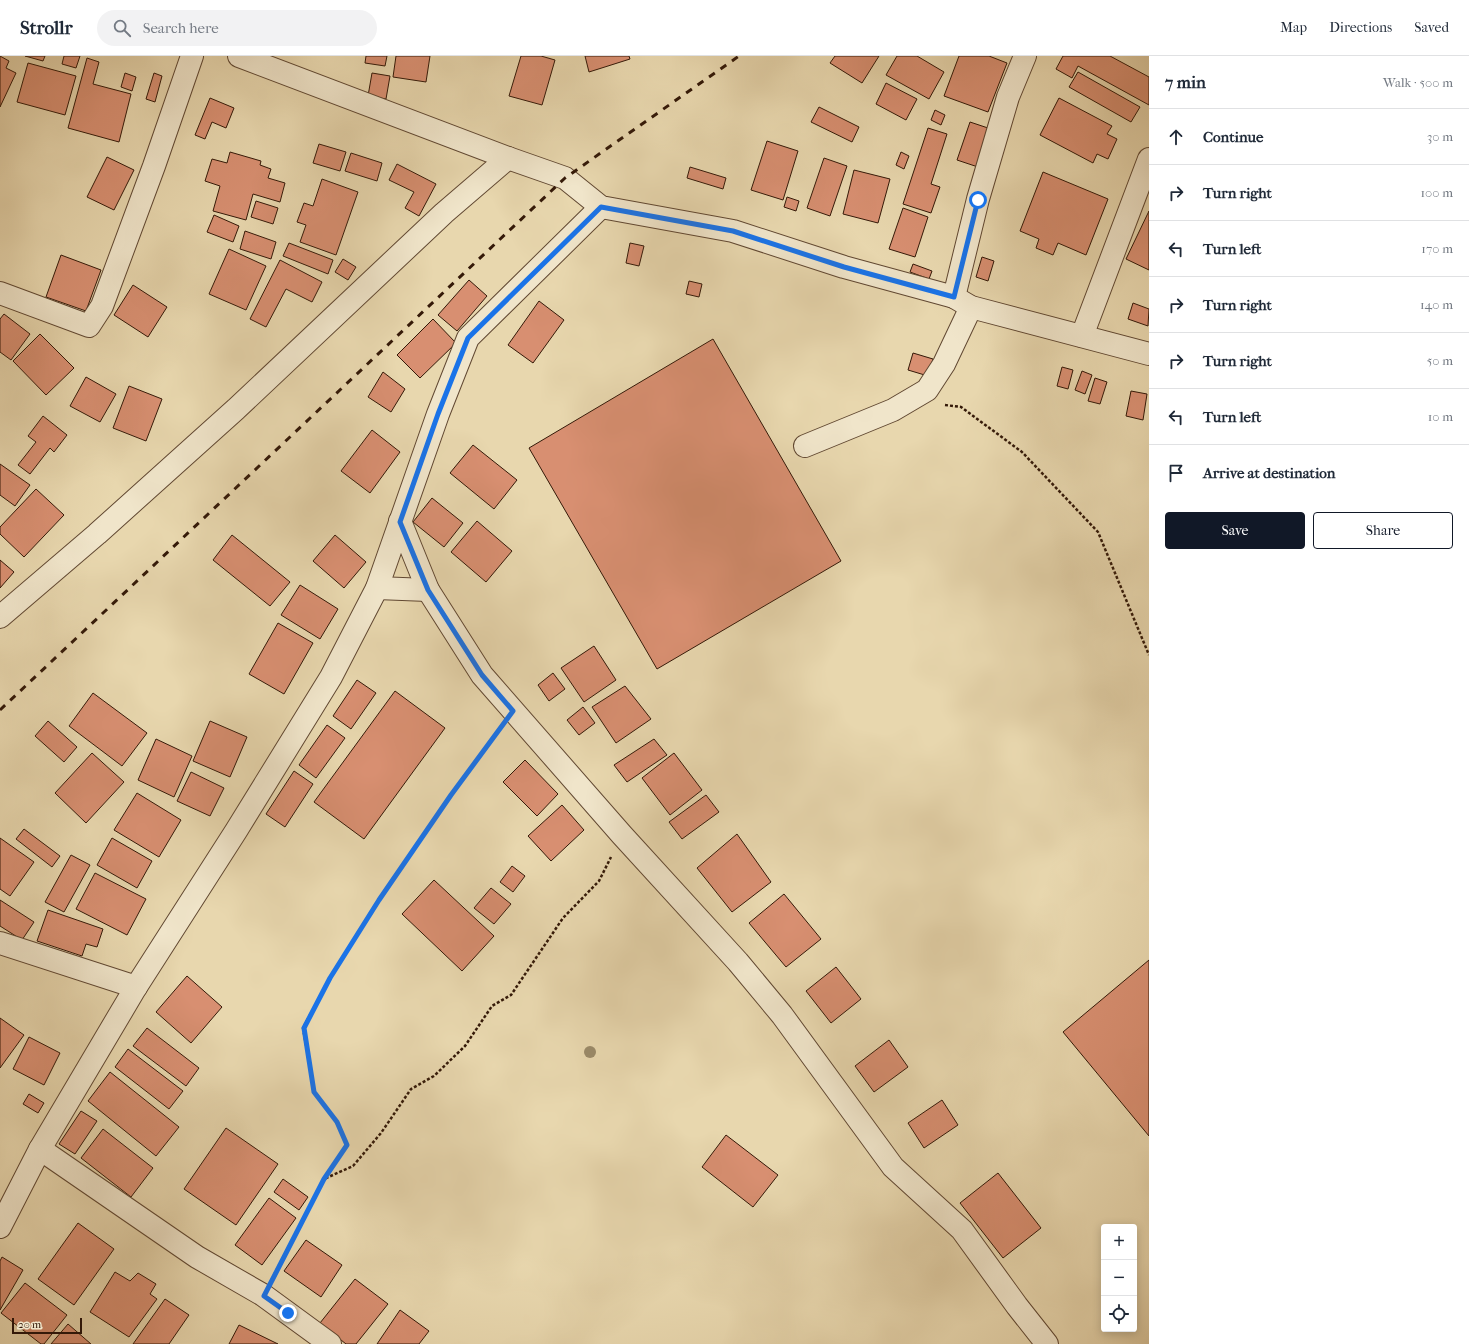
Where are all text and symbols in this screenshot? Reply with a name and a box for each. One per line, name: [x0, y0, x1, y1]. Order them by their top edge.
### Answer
search box: [97, 10, 377, 46]
text: Strollr: [20, 17, 73, 39]
icon: search: [111, 17, 133, 39]
text: Search here: [143, 19, 219, 37]
text: Map: [1280, 19, 1307, 36]
text: Directions: [1329, 19, 1392, 36]
text: Saved: [1414, 19, 1449, 36]
text: 7 min: [1165, 72, 1206, 92]
text: Walk · 500 m: [1383, 75, 1453, 90]
icon: ahead: [1165, 126, 1187, 148]
text: Continue: [1203, 128, 1263, 146]
text: 30 m: [1427, 129, 1453, 144]
icon: right: [1165, 182, 1187, 204]
text: Turn right: [1203, 184, 1272, 202]
text: 100 m: [1420, 185, 1453, 200]
route start: [969, 191, 987, 209]
icon: left: [1165, 238, 1187, 260]
text: Turn left: [1203, 240, 1261, 258]
text: 170 m: [1421, 241, 1453, 256]
icon: right: [1165, 294, 1187, 316]
text: Turn right: [1203, 296, 1272, 314]
text: 140 m: [1420, 297, 1453, 312]
icon: right: [1165, 350, 1187, 372]
text: Turn right: [1203, 352, 1272, 370]
text: 50 m: [1427, 353, 1453, 368]
icon: left: [1165, 406, 1187, 428]
text: Turn left: [1203, 408, 1261, 426]
text: 10 m: [1428, 409, 1453, 424]
icon: arrive: [1165, 462, 1187, 484]
text: Arrive at destination: [1203, 464, 1335, 482]
button: Save: [1165, 512, 1305, 549]
button: Share: [1313, 512, 1453, 549]
map controls: [1101, 1224, 1137, 1332]
button: +: [1101, 1224, 1137, 1260]
button: −: [1101, 1260, 1137, 1296]
button: locate: [1101, 1296, 1137, 1332]
route end: [279, 1304, 297, 1322]
scale bar: [12, 1316, 82, 1335]
text: 20 m: [18, 1318, 41, 1331]

